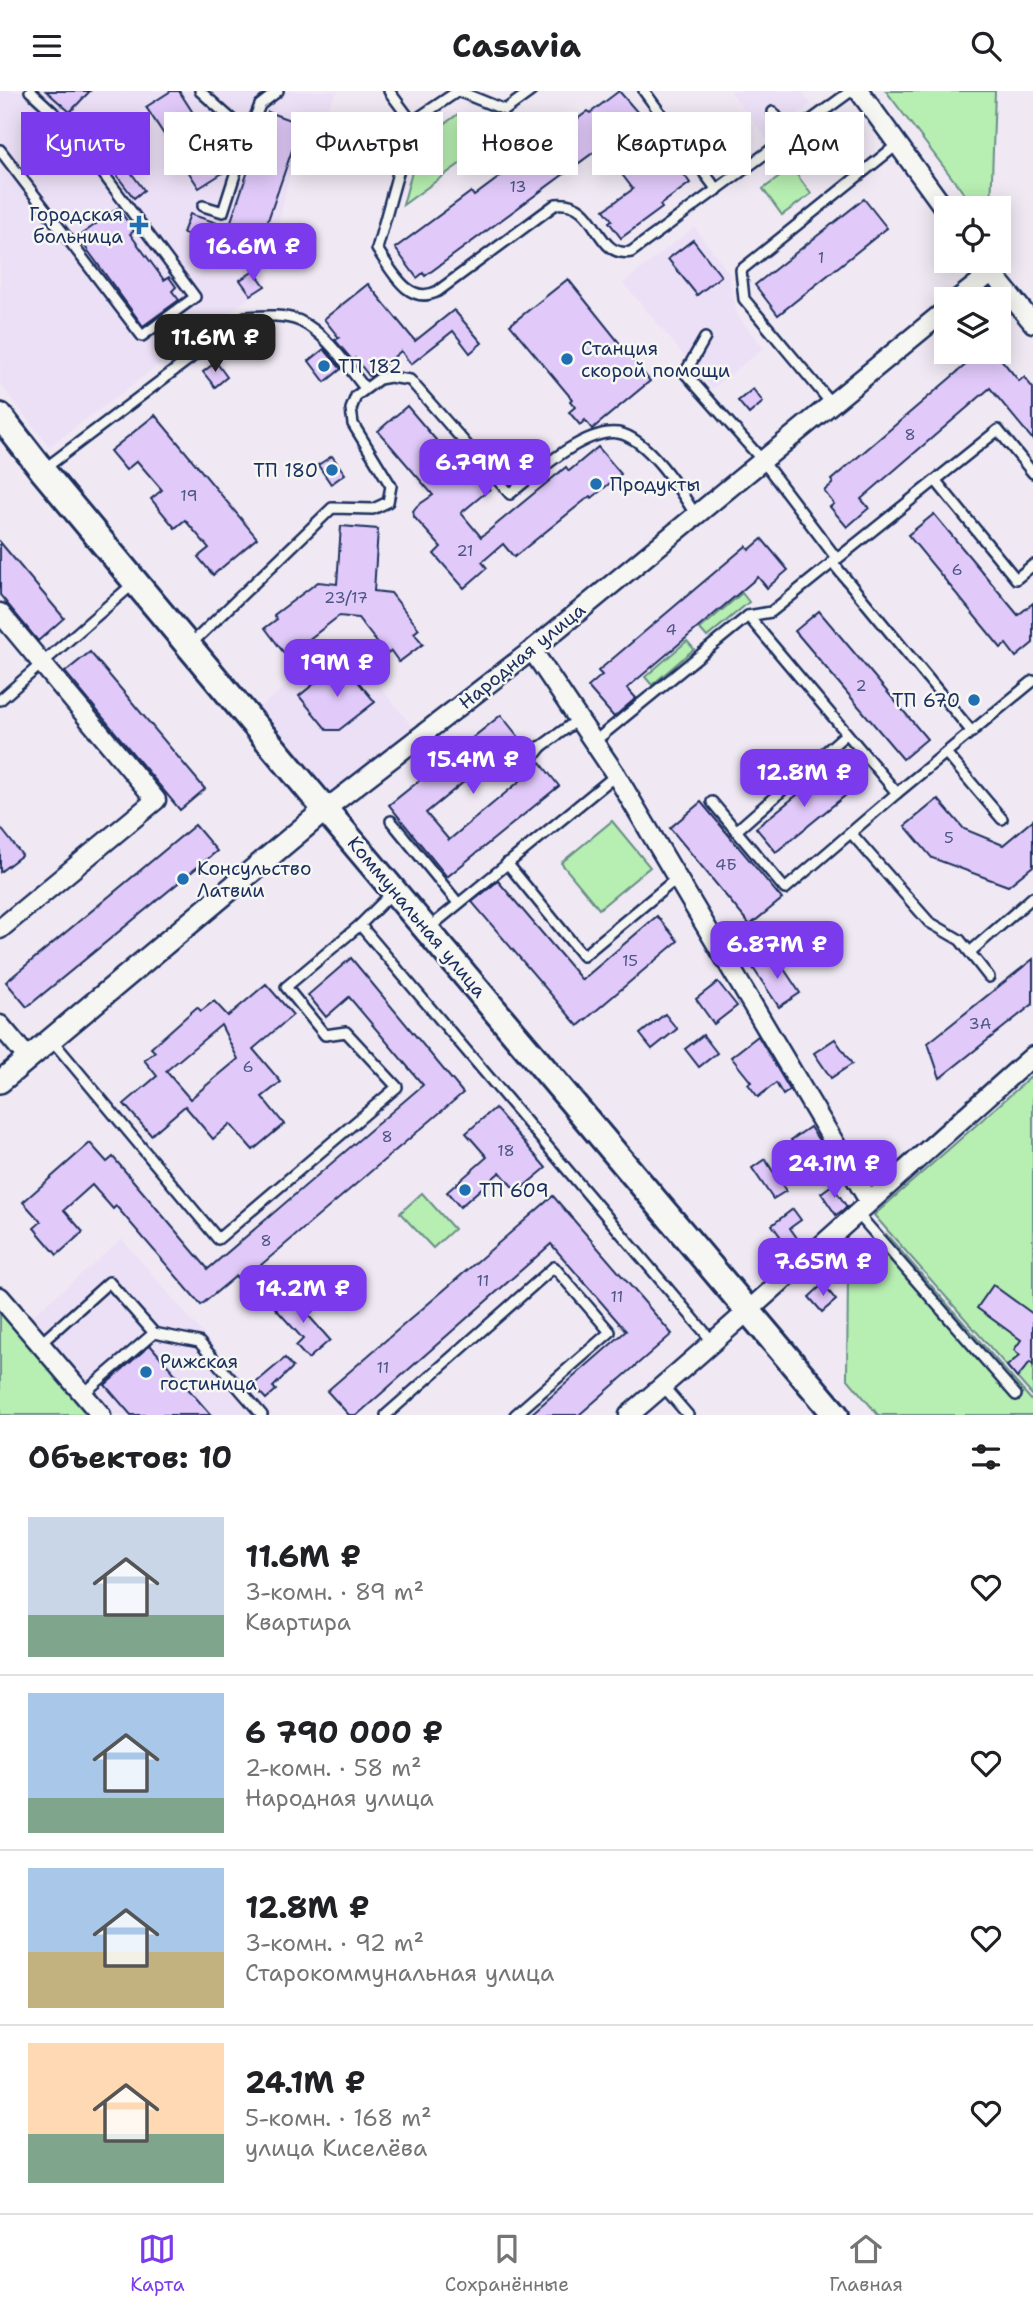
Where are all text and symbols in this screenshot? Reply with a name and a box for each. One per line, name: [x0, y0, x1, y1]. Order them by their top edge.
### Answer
text: Casavia: [452, 24, 581, 67]
icon: menu: [28, 27, 66, 65]
icon: search: [967, 27, 1005, 65]
chip: Купить: [21, 112, 150, 175]
chip: Снять: [164, 112, 277, 175]
chip: Фильтры: [291, 112, 443, 175]
chip: Новое: [457, 112, 578, 175]
chip: Квартира: [592, 112, 751, 175]
chip: Дом: [765, 112, 864, 175]
house number: 13: [509, 176, 527, 197]
map controls: [934, 196, 1011, 364]
button: locate: [934, 196, 1011, 273]
place label: Городская больница: [29, 202, 123, 249]
marker: Городская больница: [129, 215, 149, 235]
pin: 16.6M ₽: [188, 223, 318, 283]
text: 16.6M ₽: [205, 231, 301, 261]
house number: 1: [818, 247, 824, 268]
button: layers: [934, 287, 1011, 364]
pin: 11.6M ₽: [150, 315, 280, 374]
text: 11.6M ₽: [170, 322, 260, 352]
place label: Станция скорой помощи: [581, 336, 730, 383]
marker: Станция скорой помощи: [559, 351, 575, 367]
place label: ТП 182: [338, 354, 402, 379]
marker: ТП 182: [316, 358, 332, 374]
house number: 8: [904, 424, 916, 445]
pin: 6.79M ₽: [420, 439, 550, 499]
text: 6.79M ₽: [435, 447, 535, 477]
place label: ТП 180: [253, 458, 318, 483]
marker: ТП 180: [324, 462, 340, 478]
place label: Продукты: [610, 472, 700, 497]
marker: Продукты: [588, 476, 604, 492]
house number: 19: [180, 485, 198, 506]
house number: 21: [456, 540, 474, 561]
house number: 6: [951, 559, 963, 580]
house number: 23/17: [324, 587, 368, 608]
street label: Народная улица: [453, 597, 591, 715]
house number: 4: [665, 619, 677, 640]
pin: 19M ₽: [288, 639, 386, 699]
text: 19M ₽: [300, 647, 374, 677]
house number: 2: [855, 675, 867, 696]
place label: ТП 670: [892, 688, 960, 713]
marker: ТП 670: [966, 692, 982, 708]
pin: 15.4M ₽: [408, 737, 538, 796]
text: 15.4M ₽: [427, 744, 519, 774]
pin: 12.8M ₽: [739, 749, 869, 809]
text: 12.8M ₽: [756, 757, 852, 787]
house number: 5: [944, 827, 954, 848]
street label: Коммунальная улица: [342, 831, 492, 1003]
house number: 4Б: [715, 854, 737, 875]
place label: Консульство Латвии: [197, 856, 311, 903]
marker: Консульство Латвии: [175, 871, 191, 887]
pin: 6.87M ₽: [712, 921, 842, 981]
text: 6.87M ₽: [726, 929, 828, 959]
house number: 15: [622, 950, 638, 971]
house number: 3А: [969, 1013, 991, 1034]
house number: 6: [242, 1056, 254, 1077]
house number: 8: [381, 1126, 393, 1147]
house number: 18: [497, 1140, 515, 1161]
pin: 24.1M ₽: [769, 1141, 899, 1200]
text: 24.1M ₽: [788, 1148, 880, 1178]
place label: ТП 609: [479, 1178, 549, 1203]
marker: ТП 609: [457, 1182, 473, 1198]
house number: 8: [260, 1230, 272, 1251]
pin: 7.65M ₽: [758, 1239, 888, 1298]
text: 7.65M ₽: [774, 1246, 872, 1276]
pin: 14.2M ₽: [238, 1265, 368, 1325]
house number: 11: [477, 1270, 489, 1291]
text: 14.2M ₽: [256, 1273, 350, 1303]
house number: 11: [611, 1286, 623, 1307]
place label: Рижская гостиница: [160, 1349, 257, 1396]
house number: 11: [377, 1357, 389, 1378]
marker: Рижская гостиница: [138, 1364, 154, 1380]
text: Объектов: 10: [28, 1437, 232, 1478]
icon: filters: [967, 1438, 1005, 1476]
text: 11.6M ₽: [245, 1536, 361, 1577]
icon: home: [84, 1545, 168, 1629]
icon: heart: [967, 1568, 1005, 1606]
text: 3-комн. · 89 m²: [245, 1577, 424, 1607]
text: Квартира: [245, 1607, 351, 1637]
text: 6 790 000 ₽: [245, 1712, 443, 1753]
icon: home: [84, 1721, 168, 1805]
icon: heart: [967, 1744, 1005, 1782]
text: 2-комн. · 58 m²: [245, 1753, 422, 1783]
text: Народная улица: [245, 1783, 434, 1813]
text: 12.8M ₽: [245, 1887, 370, 1928]
icon: home: [84, 1896, 168, 1980]
icon: heart: [967, 1919, 1005, 1957]
text: 3-комн. · 92 m²: [245, 1928, 424, 1958]
text: Старокоммунальная улица: [245, 1958, 554, 1988]
text: 24.1M ₽: [245, 2062, 366, 2103]
icon: home: [84, 2071, 168, 2155]
icon: heart: [967, 2094, 1005, 2132]
text: 5-комн. · 168 m²: [245, 2103, 432, 2133]
text: улица Киселёва: [245, 2133, 427, 2163]
tab: Карта: [130, 2230, 185, 2297]
tab: Сохранённые: [445, 2230, 569, 2297]
tab: Главная: [829, 2230, 903, 2297]

